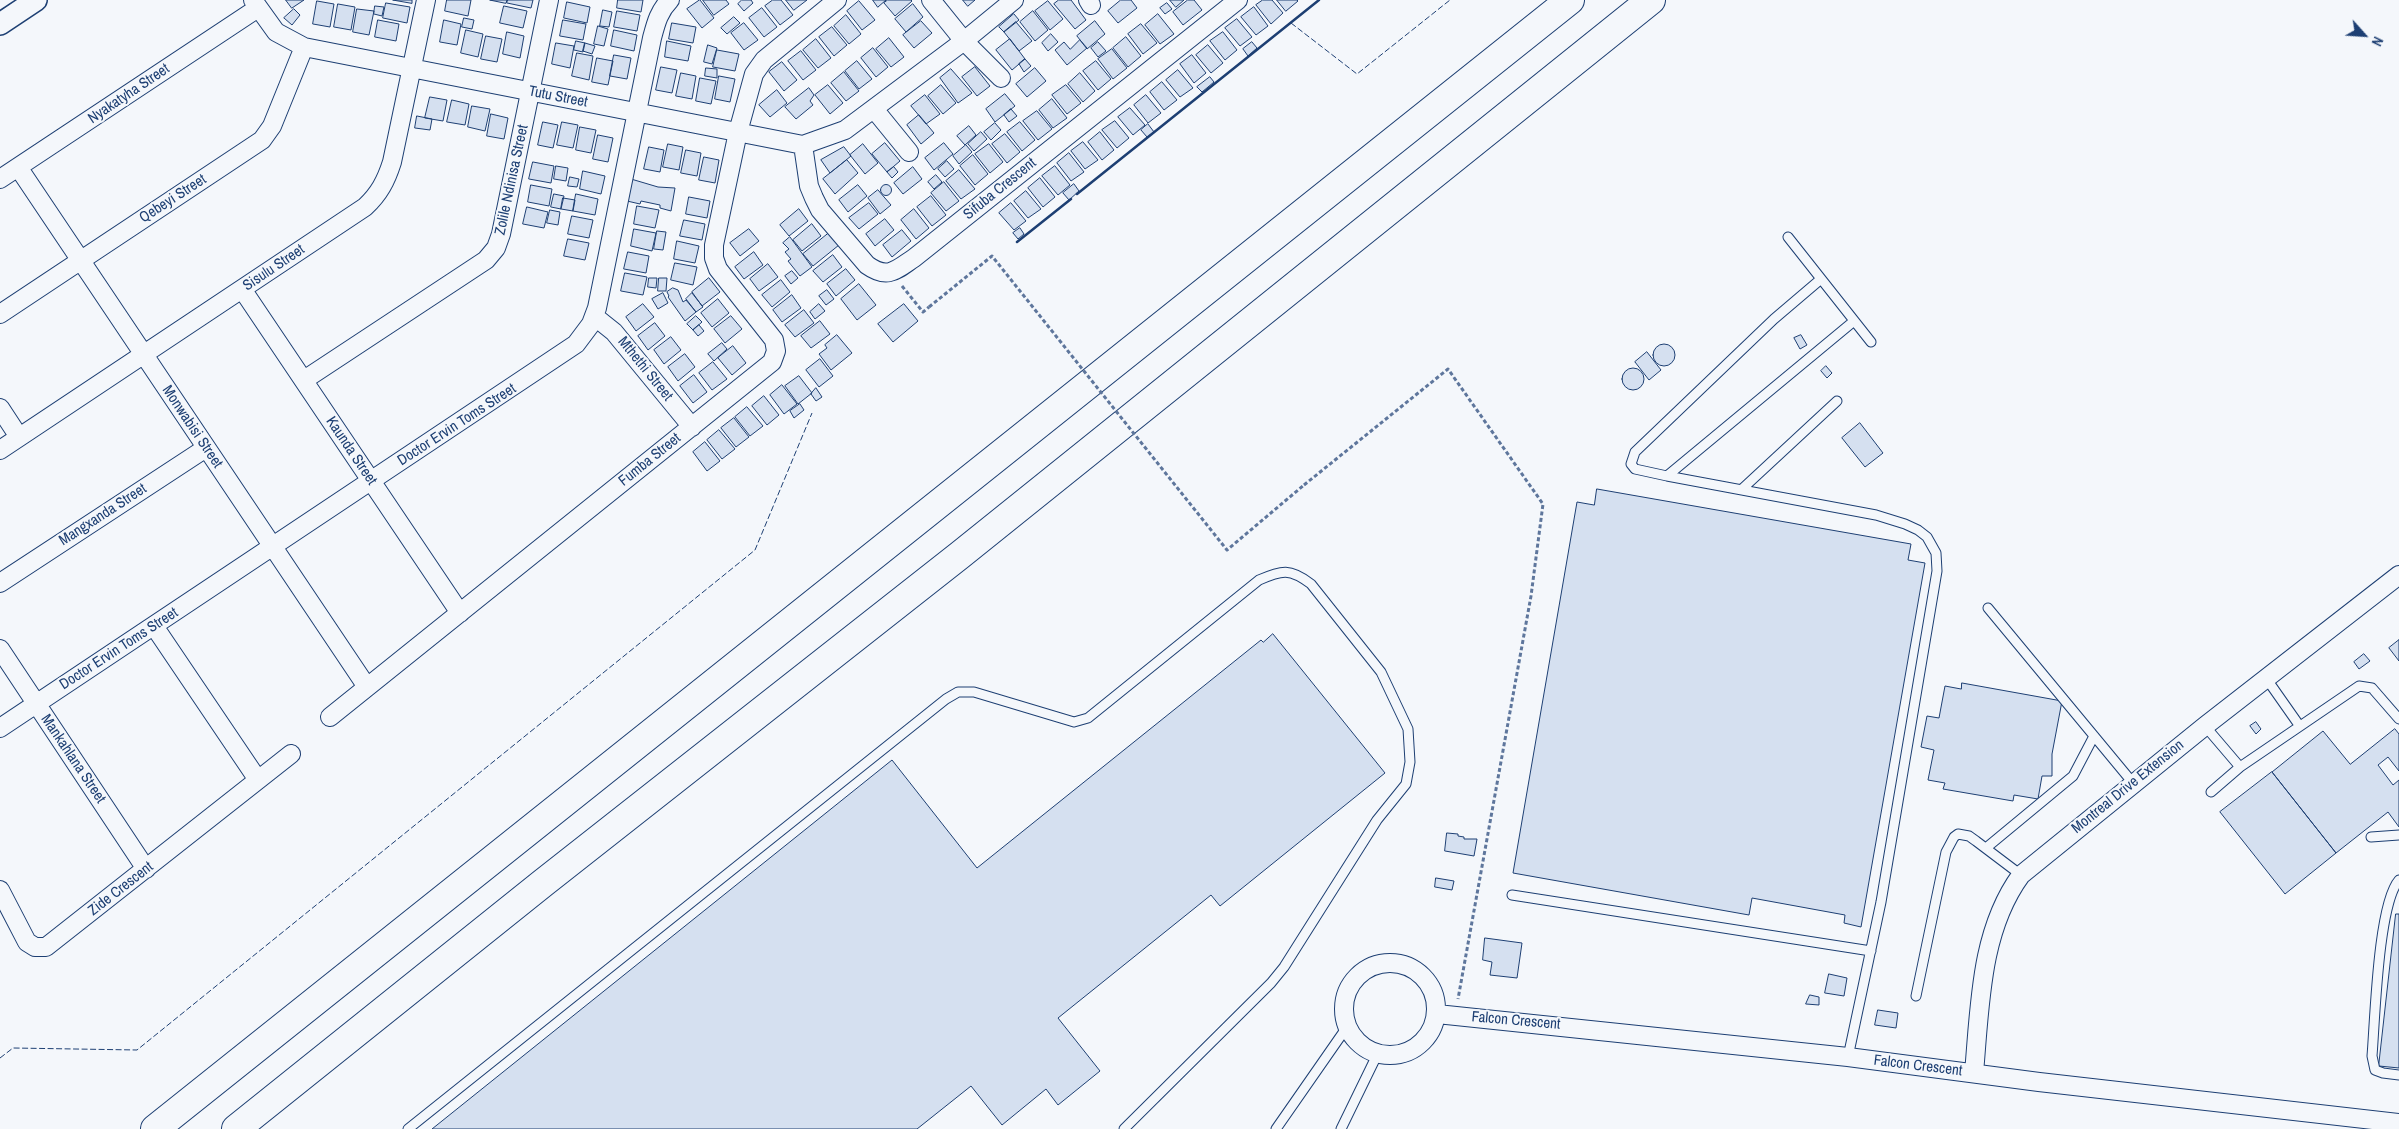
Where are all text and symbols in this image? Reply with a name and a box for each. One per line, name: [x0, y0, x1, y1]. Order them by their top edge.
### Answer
north arrow: [2339, 10, 2389, 60]
text: N: [2368, 34, 2387, 49]
street label: Nyakatyha Street: [85, 60, 173, 128]
street label: Tutu Street: [527, 82, 589, 112]
street label: Zolile Ndinisa Street: [492, 123, 532, 237]
street label: Sifuba Crescent: [960, 154, 1040, 224]
street label: Qebeyi Street: [136, 171, 210, 227]
street label: Sisulu Street: [240, 241, 308, 295]
street label: Mthethi Street: [614, 333, 676, 405]
street label: Doctor Ervin Toms Street: [394, 380, 520, 470]
street label: Monwabisi Street: [158, 382, 226, 472]
street label: Kaunda Street: [322, 413, 380, 489]
street label: Fumba Street: [615, 430, 685, 490]
street label: Mangxanda Street: [56, 480, 150, 550]
street label: Doctor Ervin Toms Street: [56, 604, 182, 694]
street label: Mankahlana Street: [37, 711, 109, 807]
street label: Montreal Drive Extension: [2068, 736, 2188, 838]
street label: Zide Crescent: [85, 858, 157, 920]
street label: Falcon Crescent: [1471, 1008, 1561, 1034]
street label: Falcon Crescent: [1873, 1052, 1963, 1080]

